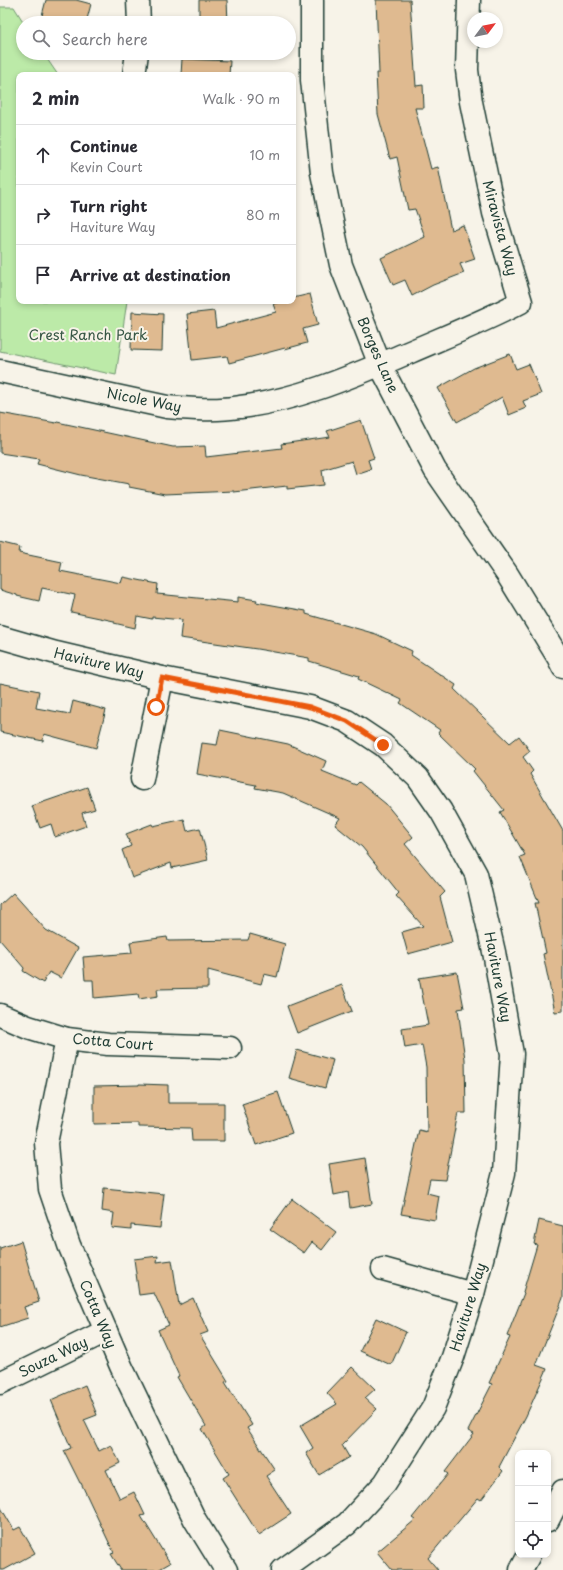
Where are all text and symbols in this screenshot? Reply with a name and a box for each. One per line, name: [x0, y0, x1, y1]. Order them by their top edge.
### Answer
north arrow: [467, 12, 503, 48]
search box: [16, 16, 296, 60]
icon: search: [30, 27, 52, 49]
text: Search here: [62, 27, 148, 50]
text: 2 min: [32, 85, 79, 111]
text: Walk · 90 m: [203, 89, 280, 108]
text: Continue: [70, 134, 138, 157]
icon: ahead: [32, 144, 54, 166]
text: 10 m: [250, 145, 280, 164]
text: Kevin Court: [70, 157, 143, 176]
street label: Miravista Way: [478, 178, 523, 278]
text: Turn right: [70, 194, 147, 217]
icon: right: [32, 204, 54, 226]
text: 80 m: [246, 205, 280, 224]
text: Haviture Way: [70, 217, 155, 236]
text: Arrive at destination: [70, 263, 231, 286]
icon: arrive: [32, 264, 54, 286]
street label: Borges Lane: [352, 313, 405, 396]
park label: Crest Ranch Park: [28, 324, 148, 345]
street label: Nicole Way: [105, 382, 184, 417]
street label: Haviture Way: [52, 642, 146, 683]
route start: [147, 698, 165, 716]
route end: [374, 736, 392, 754]
street label: Haviture Way: [479, 930, 518, 1024]
street label: Cotta Court: [72, 1027, 155, 1056]
street label: Haviture Way: [444, 1260, 491, 1354]
street label: Cotta Way: [75, 1276, 122, 1351]
street label: Souza Way: [15, 1331, 91, 1382]
map controls: [515, 1450, 551, 1558]
button: +: [515, 1450, 551, 1486]
button: −: [515, 1486, 551, 1522]
button: locate: [515, 1522, 551, 1558]

